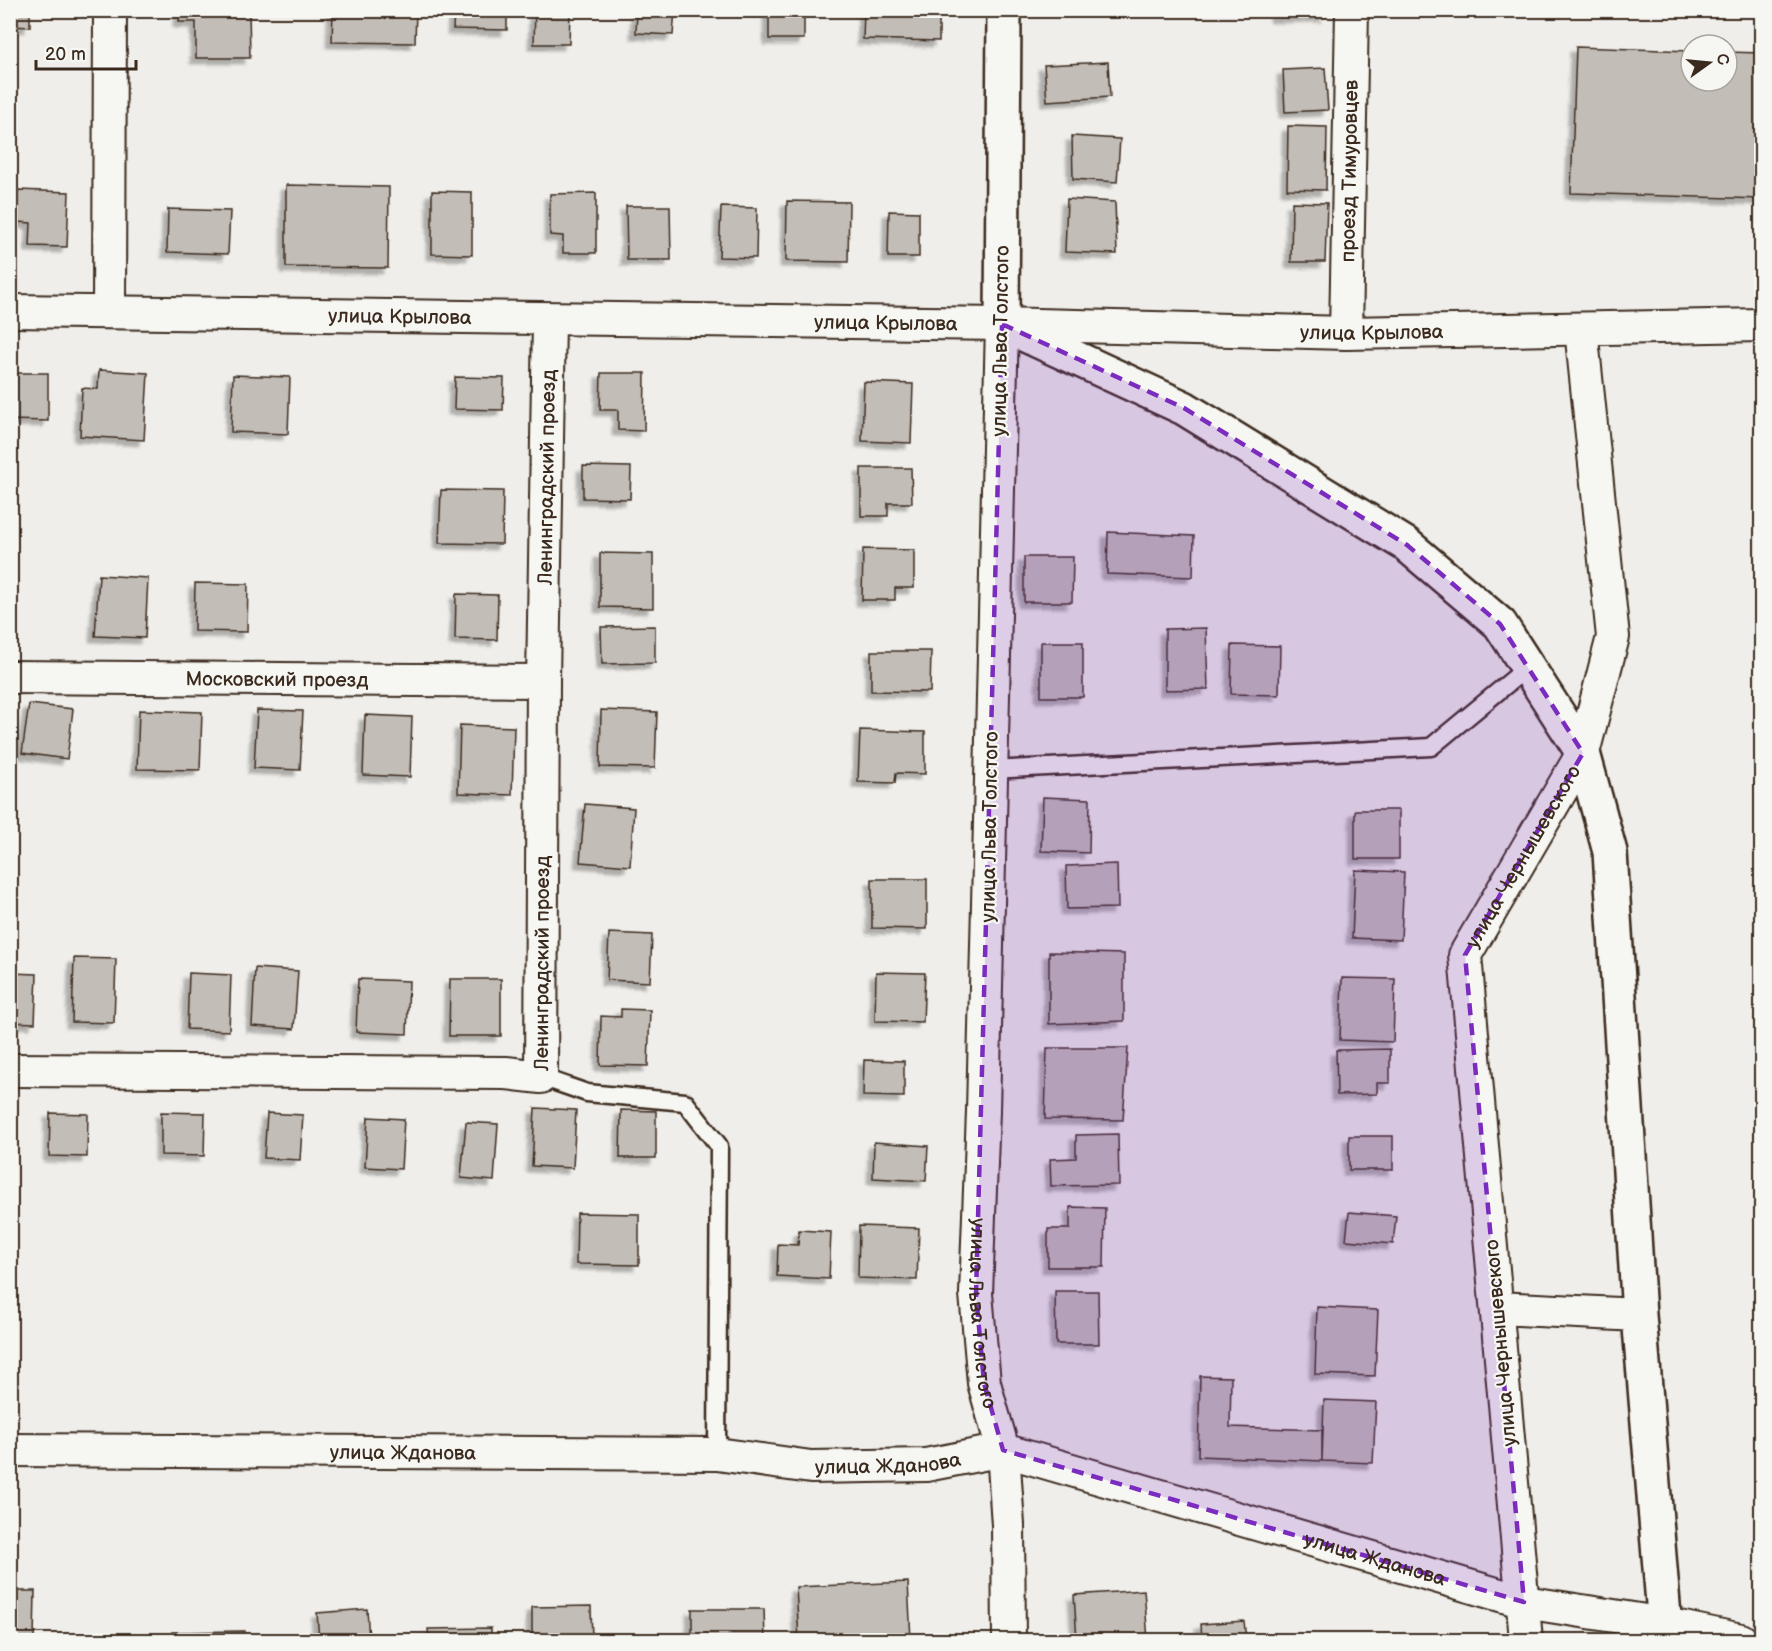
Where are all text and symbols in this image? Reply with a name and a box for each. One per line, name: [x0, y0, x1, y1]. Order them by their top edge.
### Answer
scale bar: [36, 33, 136, 71]
north arrow: [1679, 33, 1739, 93]
text: 20 m: [45, 44, 86, 65]
text: С: [1711, 52, 1733, 67]
street label: проезд Тимуровцев: [1336, 79, 1364, 262]
street label: улица Льва Толстого: [987, 245, 1015, 437]
street label: улица Крылова: [328, 304, 472, 330]
street label: улица Крылова: [814, 311, 958, 336]
street label: улица Крылова: [1300, 320, 1444, 346]
street label: Ленинградский проезд: [534, 369, 561, 586]
street label: Московский проезд: [185, 667, 369, 693]
street label: улица Льва Толстого: [976, 731, 1004, 923]
street label: улица Чернышевского: [1461, 761, 1586, 953]
street label: Ленинградский проезд: [530, 855, 555, 1072]
street label: улица Льва Толстого: [963, 1218, 1002, 1412]
street label: улица Чернышевского: [1480, 1239, 1522, 1447]
street label: улица Жданова: [330, 1441, 476, 1466]
street label: улица Жданова: [815, 1447, 963, 1480]
street label: улица Жданова: [1301, 1528, 1449, 1592]

